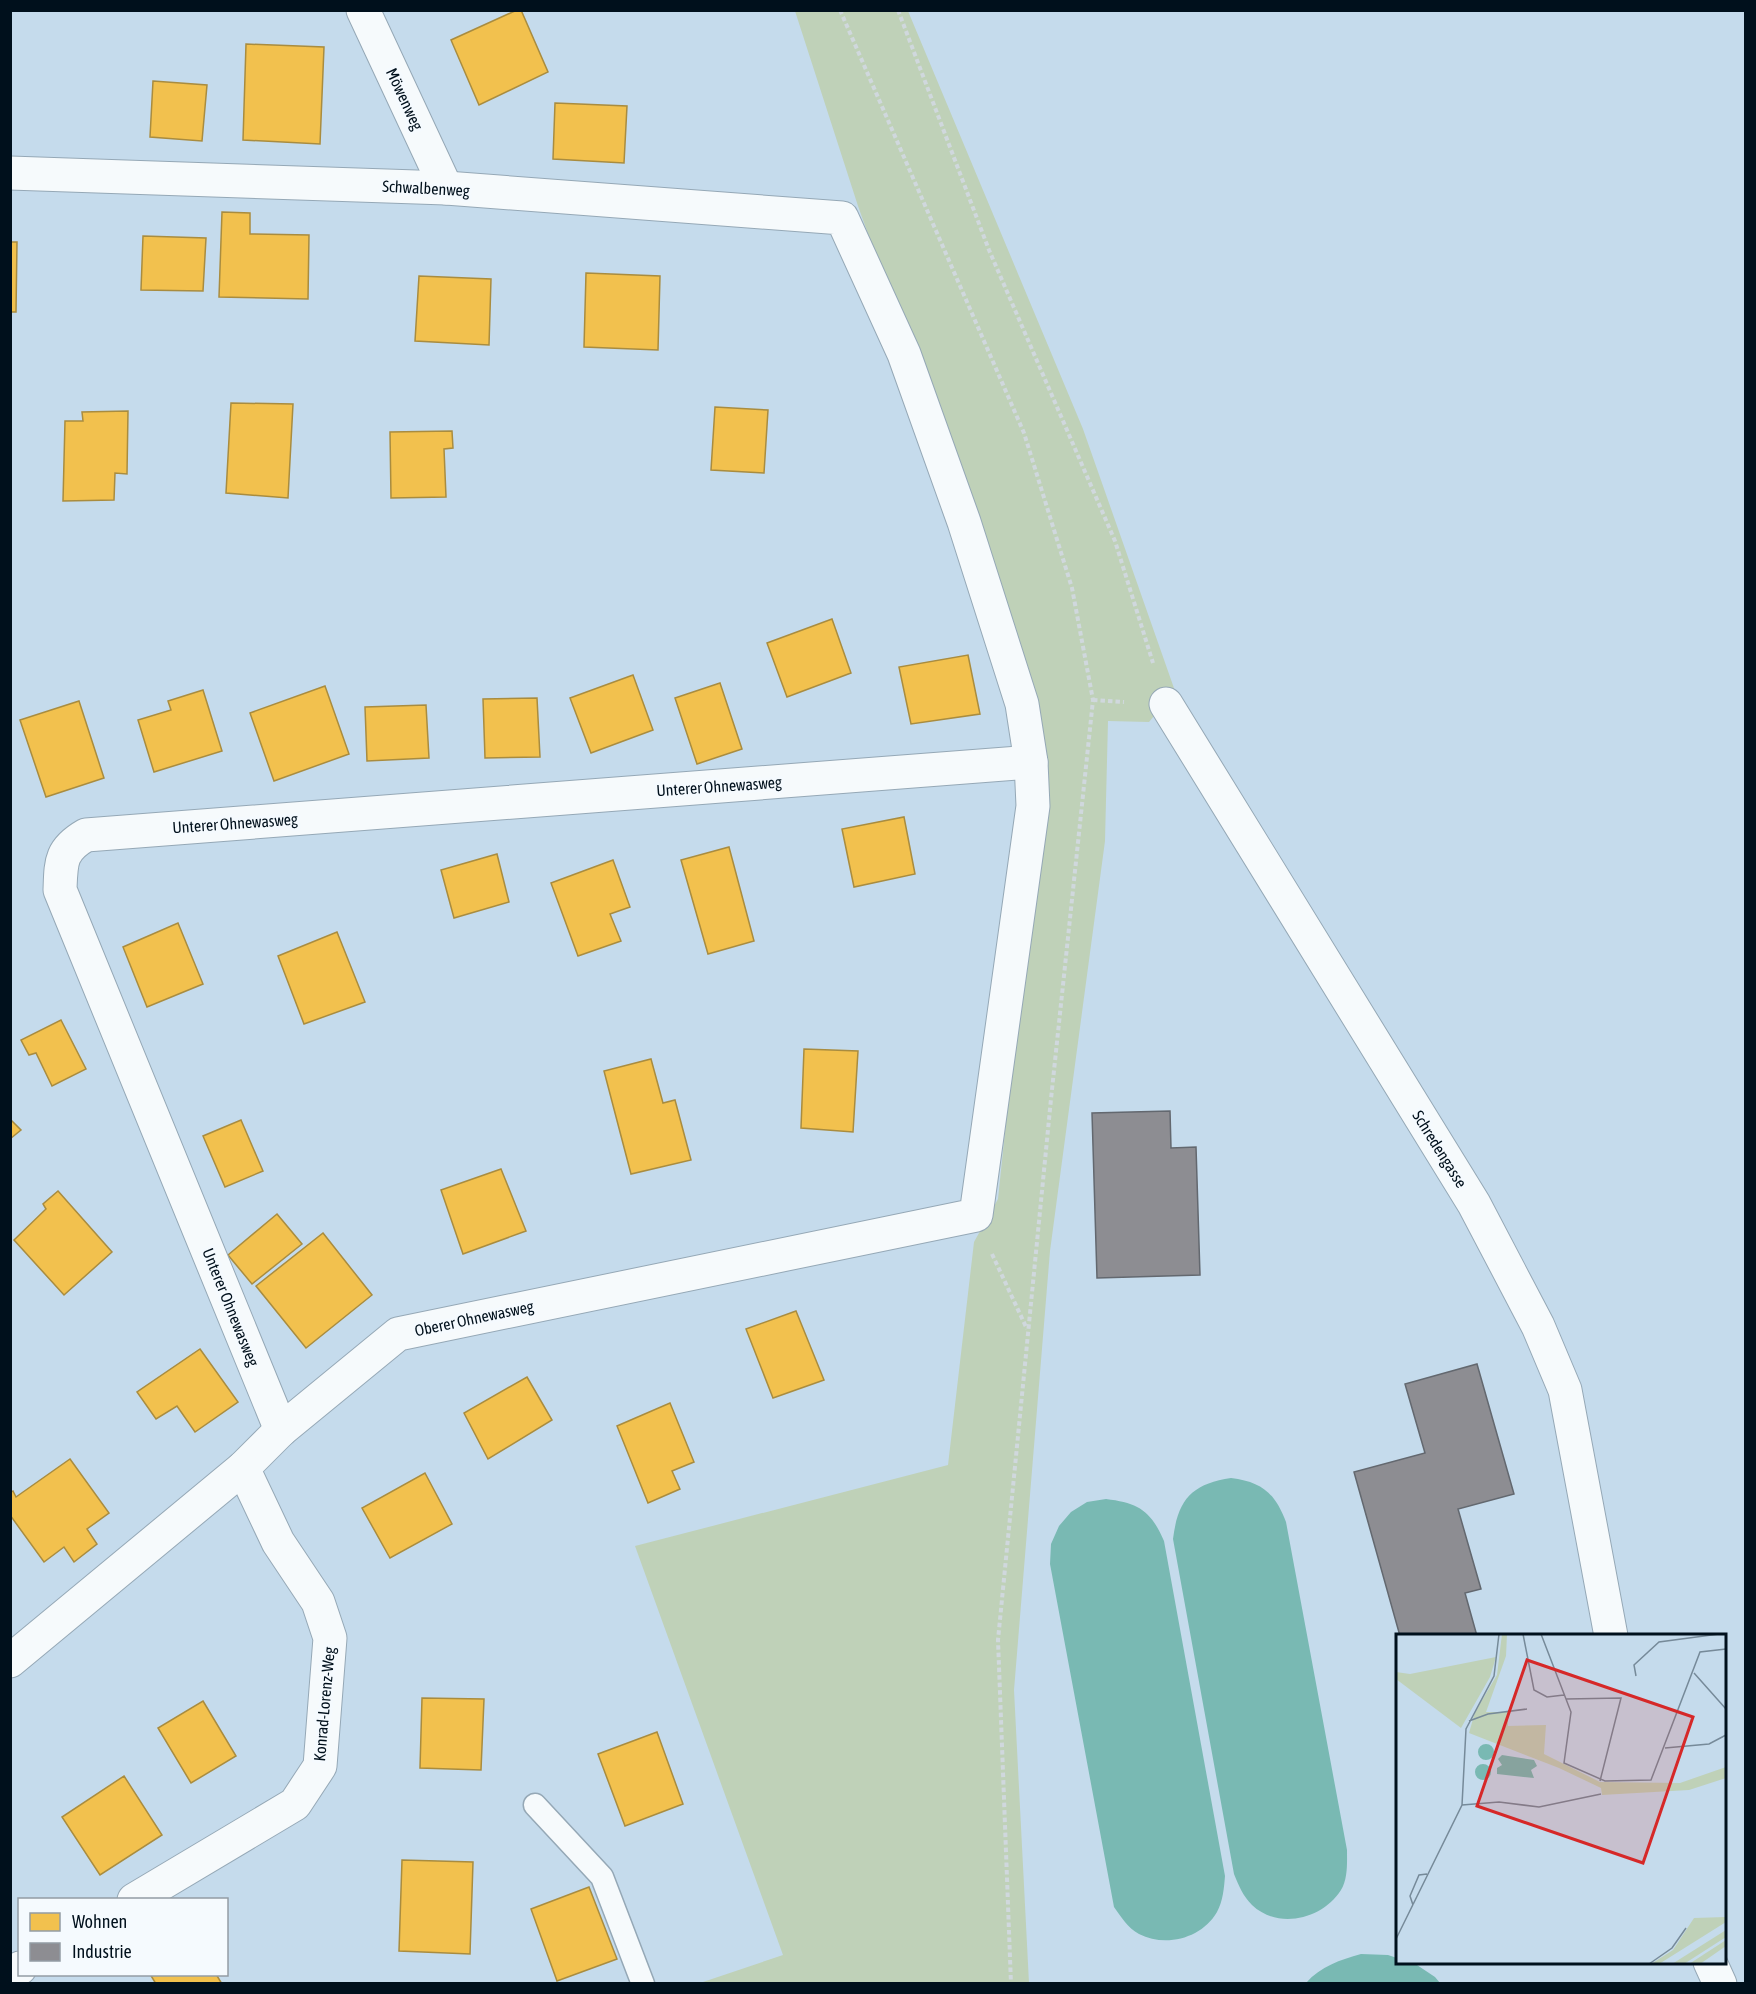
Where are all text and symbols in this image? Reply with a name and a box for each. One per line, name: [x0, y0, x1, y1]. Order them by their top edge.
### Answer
street label: Möwenweg: [382, 65, 427, 133]
street label: Schwalbenweg: [382, 177, 470, 200]
street label: Unterer Ohnewasweg: [656, 773, 783, 800]
street label: Unterer Ohnewasweg: [172, 810, 299, 837]
street label: Schredengasse: [1408, 1107, 1471, 1191]
street label: Unterer Ohnewasweg: [198, 1245, 263, 1369]
street label: Oberer Ohnewasweg: [413, 1297, 535, 1340]
inset map: [1396, 1634, 1726, 1964]
street label: Konrad-Lorenz-Weg: [310, 1646, 339, 1762]
legend: [18, 1898, 228, 1976]
text: Wohnen: [72, 1911, 127, 1932]
text: Industrie: [72, 1941, 132, 1962]

